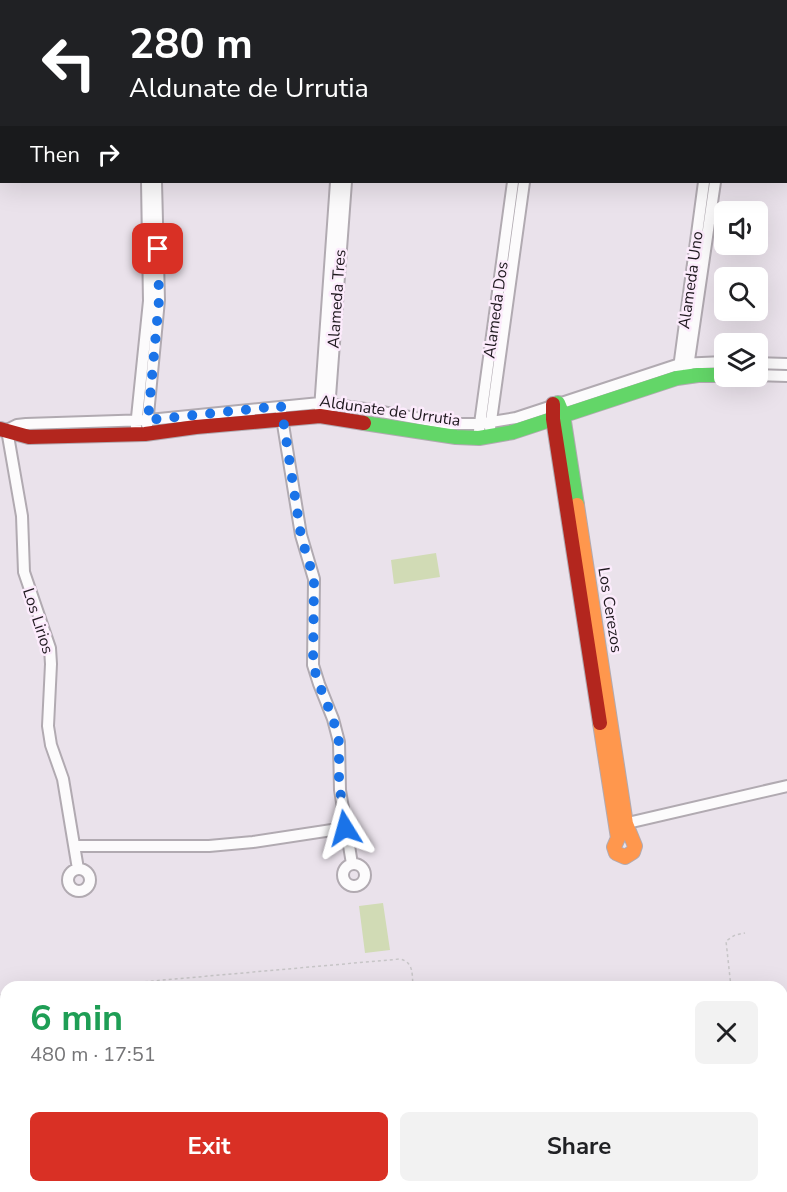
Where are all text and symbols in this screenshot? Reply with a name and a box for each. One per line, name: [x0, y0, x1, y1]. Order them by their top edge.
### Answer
text: 280 m: [129, 16, 253, 73]
icon: left: [30, 24, 108, 102]
text: Aldunate de Urrutia: [129, 70, 369, 107]
icon: right: [92, 138, 125, 171]
text: Then: [30, 140, 80, 170]
map controls: [714, 201, 768, 387]
button: sound: [714, 201, 768, 255]
pin: [132, 223, 183, 274]
street label: Alameda Uno: [673, 230, 709, 330]
icon: arrive: [141, 232, 174, 265]
street label: Alameda Tres: [323, 249, 351, 349]
street label: Alameda Dos: [478, 260, 514, 360]
button: search: [714, 267, 768, 321]
button: layers: [714, 333, 768, 387]
street label: Aldunate de Urrutia: [318, 390, 462, 432]
street label: Los Cerezos: [592, 566, 628, 654]
street label: Los Lirios: [17, 585, 59, 657]
position arrow: [313, 796, 377, 860]
text: 6 min: [30, 994, 123, 1043]
button: close: [695, 1001, 758, 1064]
text: 480 m · 17:51: [30, 1041, 156, 1068]
button: Exit: [30, 1112, 388, 1181]
button: Share: [400, 1112, 758, 1181]

